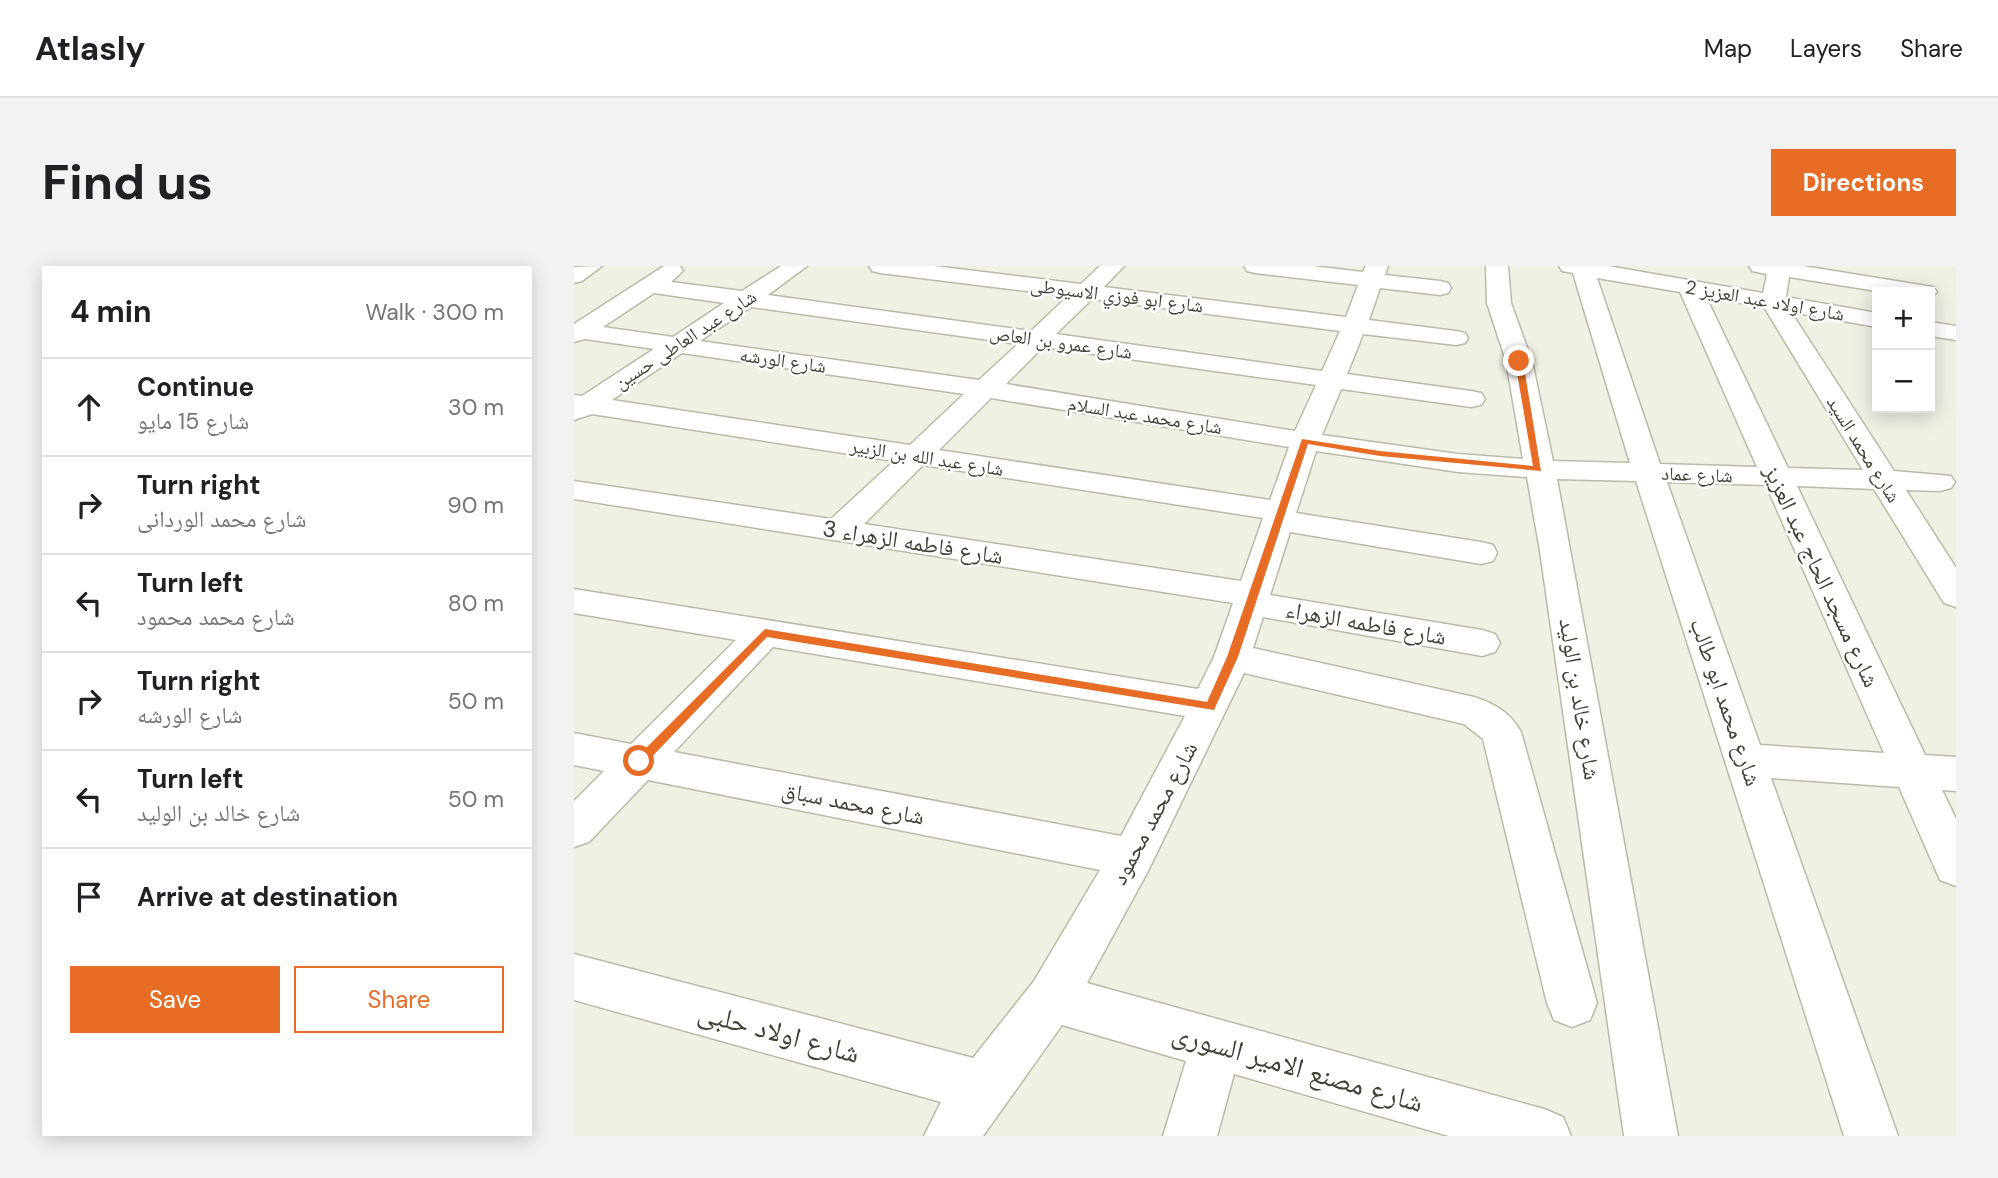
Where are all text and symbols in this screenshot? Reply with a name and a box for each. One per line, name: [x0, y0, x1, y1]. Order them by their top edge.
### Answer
text: Atlasly: [35, 27, 145, 70]
text: Map: [1704, 33, 1752, 64]
text: Layers: [1790, 33, 1862, 64]
text: Share: [1900, 33, 1963, 64]
button: Directions: [1771, 149, 1956, 216]
text: Find us: [42, 150, 213, 214]
street label: شارع ابو فوزي الاسيوطى: [1029, 272, 1205, 321]
street label: شارع اولاد عبد العزيز 2: [1684, 274, 1846, 327]
street label: شارع عبد العاطى حسين: [609, 284, 761, 395]
map controls: [1872, 287, 1935, 413]
button: +: [1872, 287, 1935, 350]
text: 4 min: [70, 292, 152, 331]
text: Walk · 300 m: [365, 297, 504, 327]
street label: شارع عمرو بن العاص: [988, 320, 1134, 365]
street label: شارع الورشه: [738, 342, 828, 379]
route end: [1503, 345, 1534, 376]
button: −: [1872, 350, 1935, 413]
text: Continue: [137, 370, 254, 404]
icon: ahead: [70, 388, 108, 426]
street label: شارع محمد عبد السلام: [1066, 391, 1224, 441]
street label: شارع محمد السيد: [1821, 391, 1906, 507]
text: 30 m: [448, 392, 504, 422]
text: شارع 15 مايو: [137, 406, 249, 436]
street label: شارع عبد الله بن الزبير: [848, 433, 1005, 482]
street label: شارع مسجد الحاج عبد العزيز: [1757, 459, 1887, 692]
street label: شارع عماد: [1661, 461, 1733, 488]
text: Turn right: [137, 468, 261, 502]
icon: right: [70, 486, 108, 524]
text: 90 m: [447, 490, 504, 520]
text: شارع محمد الوردانى: [137, 504, 306, 534]
street label: شارع فاطمه الزهراء 3: [821, 513, 1005, 571]
text: Turn left: [137, 566, 244, 600]
icon: left: [70, 584, 108, 622]
text: 80 m: [448, 588, 504, 618]
street label: شارع فاطمه الزهراء: [1283, 594, 1449, 652]
text: شارع محمد محمود: [137, 602, 295, 632]
street label: شارع محمد ابو طالب: [1683, 614, 1769, 790]
street label: شارع خالد بن الوليد: [1552, 616, 1608, 782]
text: Turn right: [137, 664, 261, 698]
icon: right: [70, 682, 108, 720]
text: 50 m: [448, 686, 504, 716]
text: شارع الورشه: [137, 700, 242, 730]
street label: شارع محمد محمود: [1104, 736, 1204, 890]
route start: [623, 745, 654, 776]
text: Turn left: [137, 762, 244, 796]
street label: شارع محمد سباق: [779, 774, 927, 832]
icon: left: [70, 780, 108, 818]
text: 50 m: [448, 784, 504, 814]
text: شارع خالد بن الوليد: [137, 798, 300, 828]
icon: arrive: [70, 878, 108, 916]
text: Arrive at destination: [137, 880, 398, 914]
button: Save: [70, 966, 280, 1033]
button: Share: [294, 966, 504, 1033]
street label: شارع اولاد حلبى: [694, 993, 864, 1072]
street label: شارع مصنع الامير السورى: [1168, 1014, 1428, 1121]

